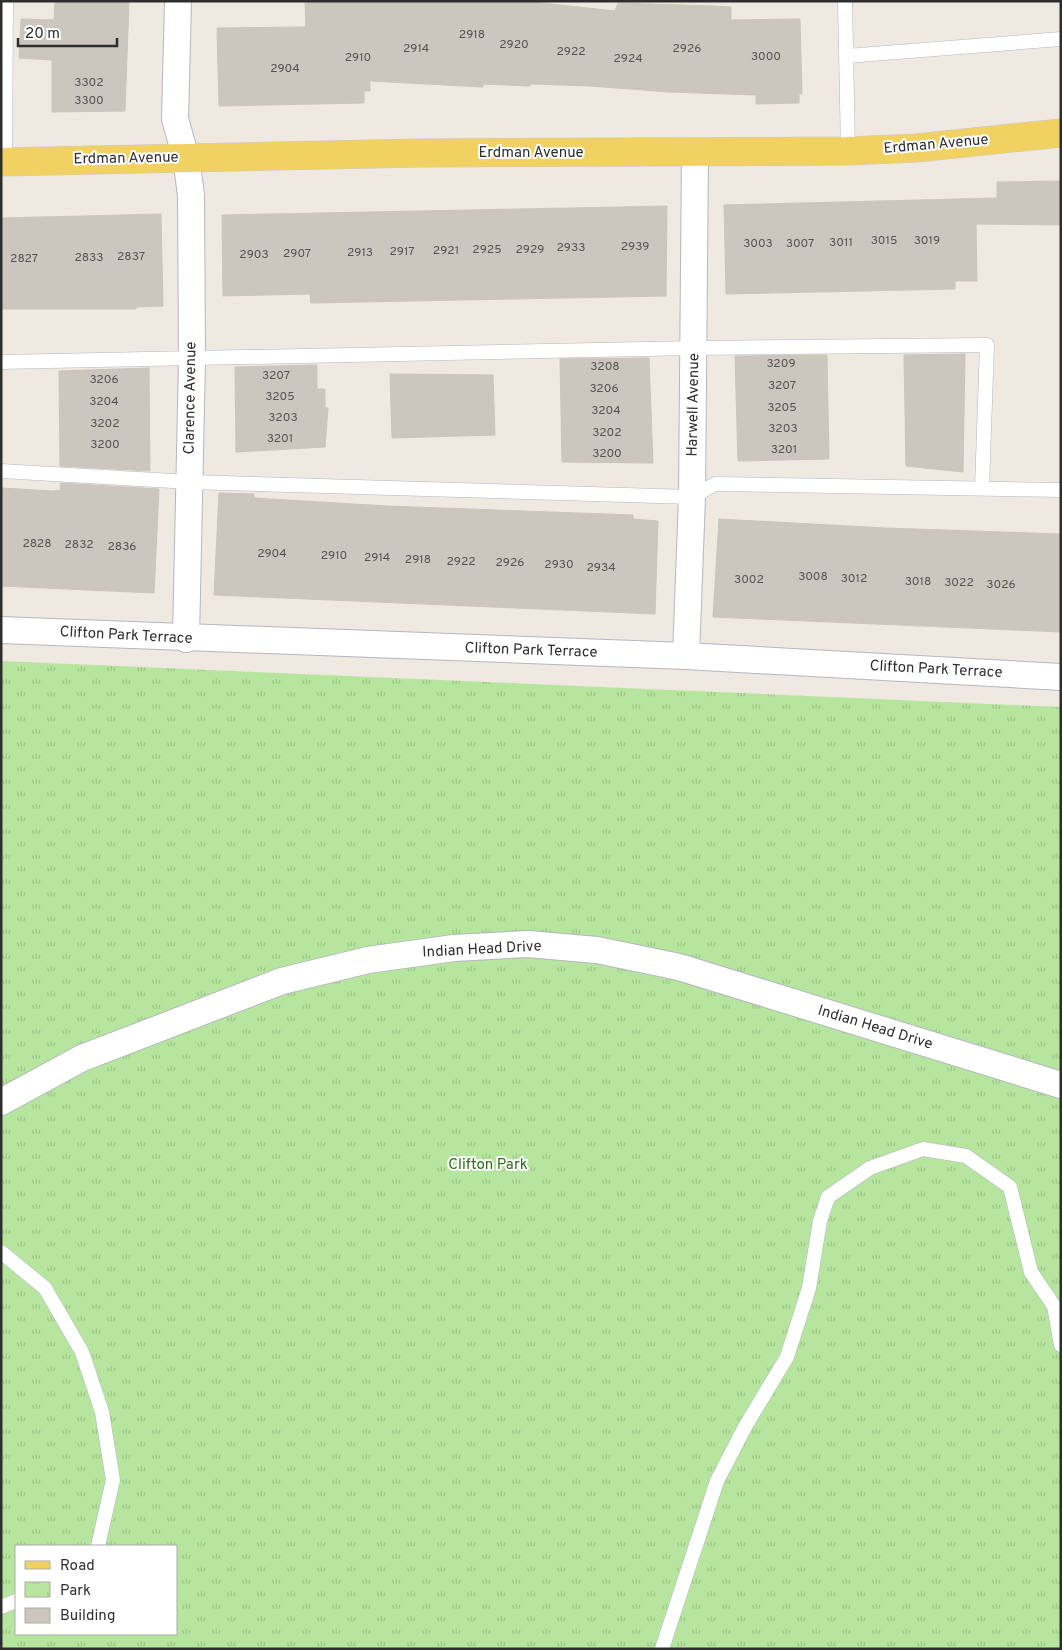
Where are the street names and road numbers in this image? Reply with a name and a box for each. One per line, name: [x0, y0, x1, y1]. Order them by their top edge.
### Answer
street label: Erdman Avenue: [883, 131, 989, 159]
street label: Erdman Avenue: [478, 144, 584, 163]
street label: Erdman Avenue: [73, 149, 179, 169]
street label: Clarence Avenue: [181, 341, 201, 455]
street label: Harwell Avenue: [684, 353, 704, 457]
street label: Clifton Park Terrace: [59, 623, 193, 649]
street label: Clifton Park Terrace: [464, 639, 598, 663]
street label: Clifton Park Terrace: [869, 657, 1003, 683]
street label: Indian Head Drive: [422, 937, 542, 963]
street label: Indian Head Drive: [815, 1001, 935, 1055]

